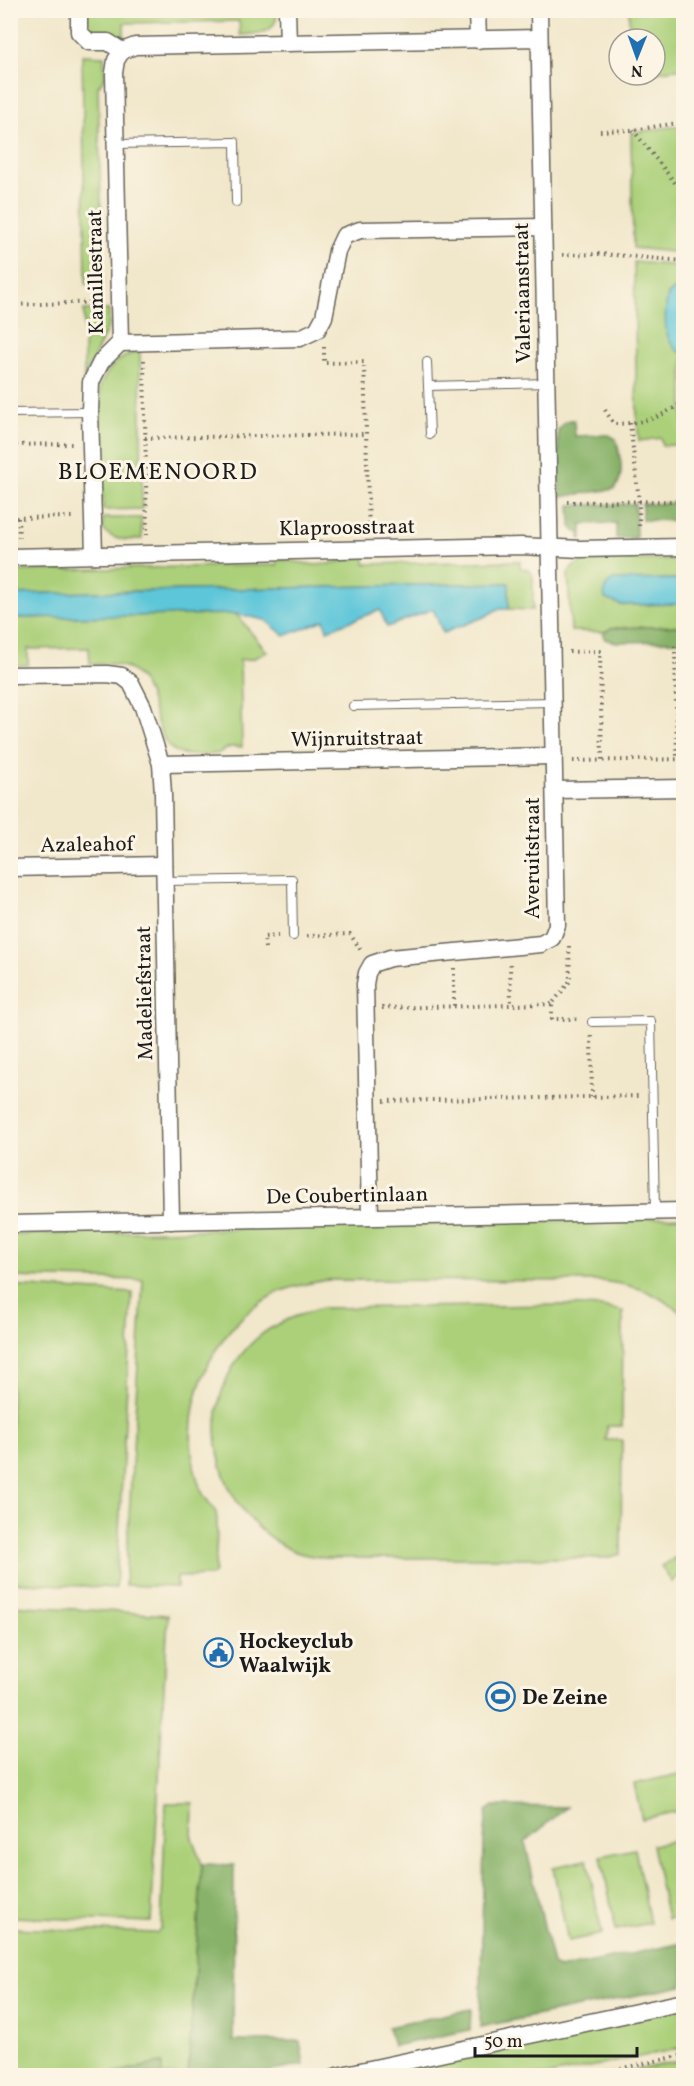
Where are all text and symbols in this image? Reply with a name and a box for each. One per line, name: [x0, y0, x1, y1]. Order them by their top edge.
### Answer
north arrow: [607, 27, 667, 87]
text: N: [630, 59, 643, 81]
street label: Kamillestraat: [81, 209, 112, 335]
street label: Valeriaanstraat: [508, 222, 539, 364]
district label: BLOEMENOORD: [58, 456, 258, 490]
street label: Klaproosstraat: [279, 513, 415, 544]
street label: Wijnruitstraat: [291, 724, 424, 755]
street label: Averuitstraat: [519, 797, 548, 919]
street label: Azaleahof: [40, 830, 136, 861]
street label: Madeliefstraat: [130, 925, 161, 1061]
street label: De Coubertinlaan: [266, 1181, 428, 1212]
place label: Hockeyclub Waalwijk: [239, 1628, 353, 1681]
public building icon: Hockeyclub Waalwijk: [202, 1637, 234, 1669]
sports icon: De Zeine: [485, 1681, 517, 1713]
place label: De Zeine: [522, 1684, 608, 1713]
scale bar: [475, 2020, 637, 2058]
text: 50 m: [484, 2030, 523, 2055]

